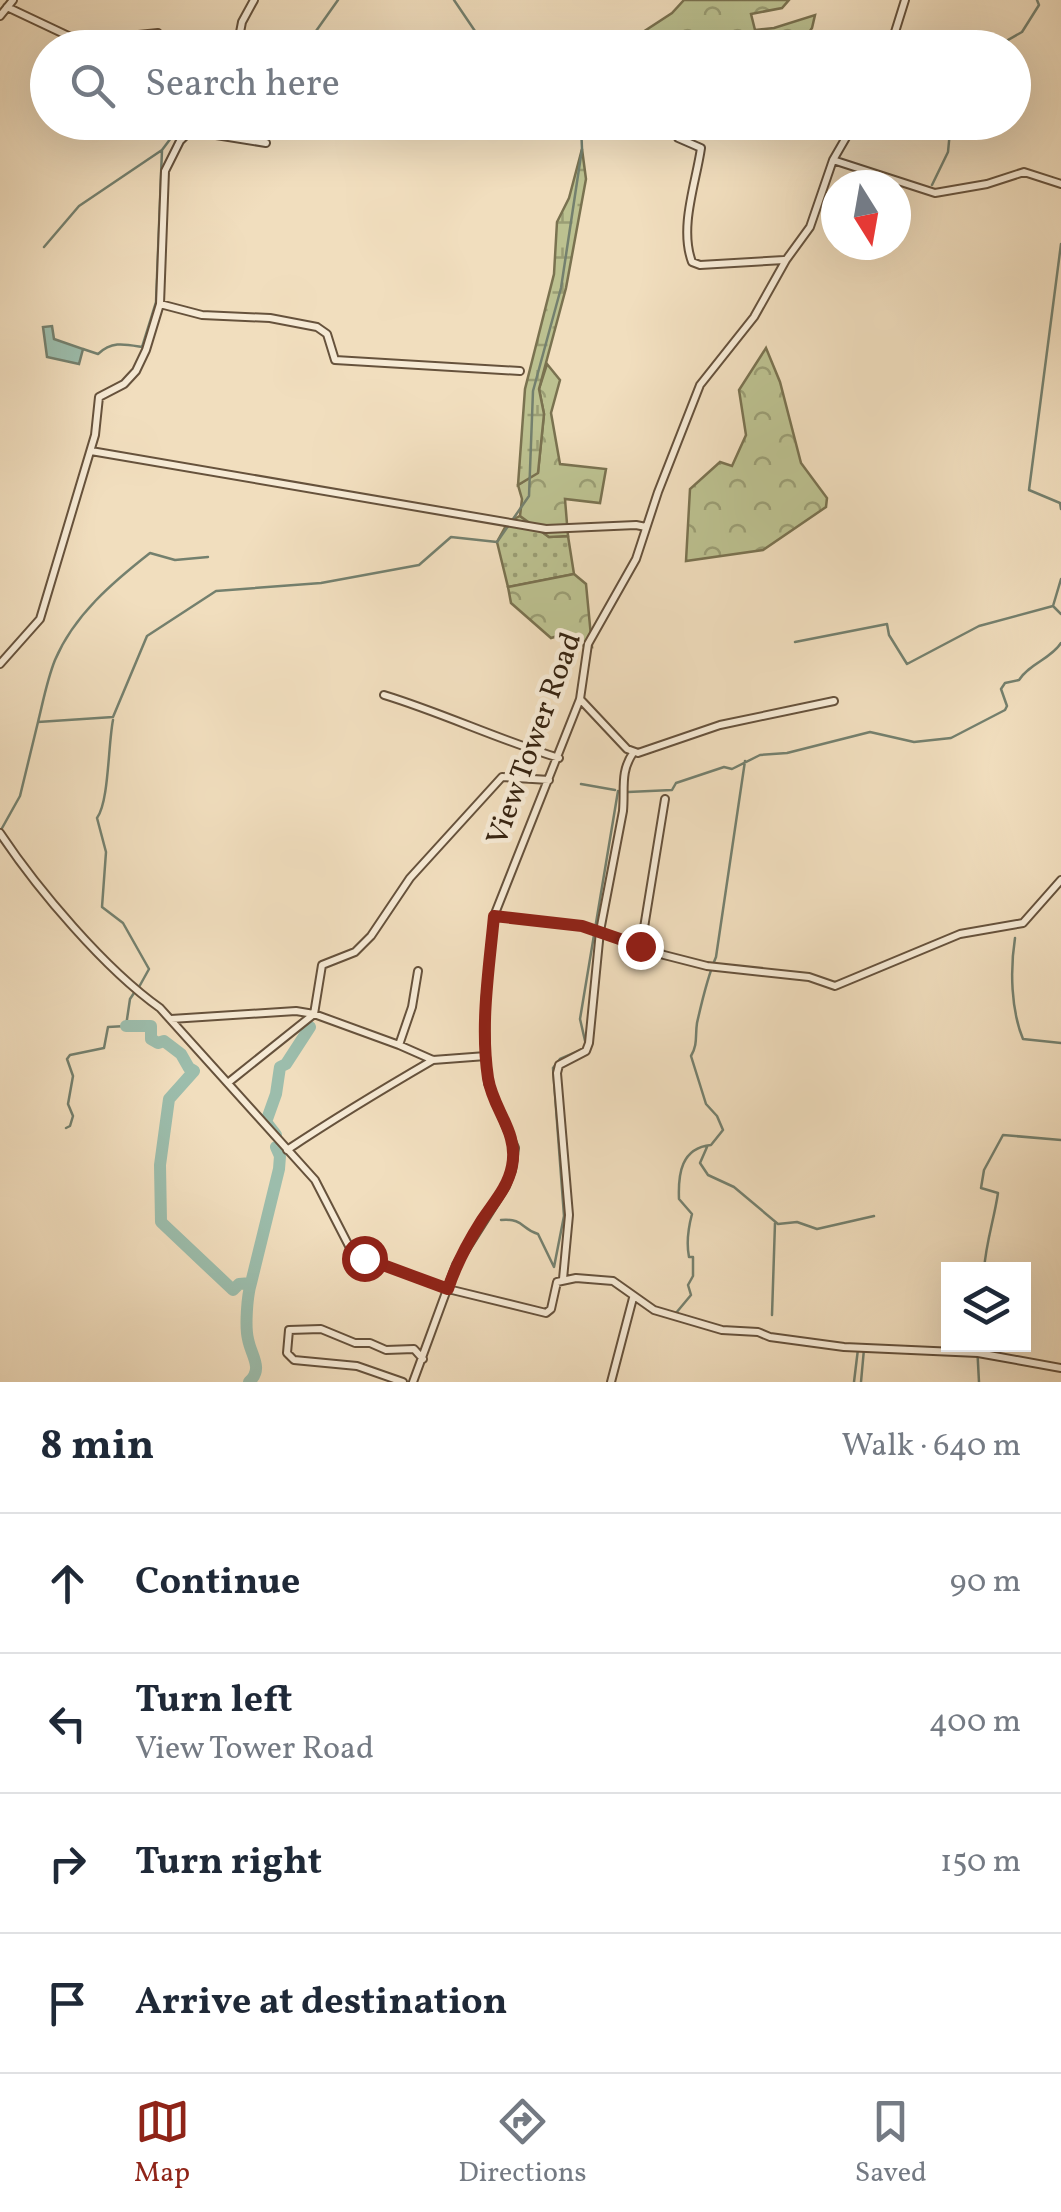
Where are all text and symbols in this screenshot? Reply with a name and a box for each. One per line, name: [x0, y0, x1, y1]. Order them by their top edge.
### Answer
search box: [30, 30, 1031, 140]
icon: search: [65, 58, 120, 113]
text: Search here: [145, 59, 340, 112]
north arrow: [821, 170, 911, 260]
street label: View Tower Road: [477, 627, 593, 851]
route end: [618, 924, 664, 970]
route start: [342, 1236, 388, 1282]
map controls: [941, 1262, 1031, 1352]
button: layers: [941, 1262, 1031, 1352]
text: 8 min: [40, 1418, 154, 1477]
text: Walk · 640 m: [841, 1425, 1021, 1469]
icon: ahead: [40, 1556, 95, 1611]
text: Continue: [135, 1557, 300, 1610]
text: 90 m: [950, 1561, 1021, 1605]
text: Turn left: [135, 1675, 292, 1728]
icon: left: [40, 1696, 95, 1751]
text: 400 m: [929, 1701, 1021, 1745]
text: View Tower Road: [135, 1728, 374, 1772]
icon: right: [40, 1836, 95, 1891]
text: Turn right: [135, 1837, 322, 1890]
text: 150 m: [940, 1841, 1021, 1885]
icon: arrive: [40, 1976, 95, 2031]
text: Arrive at destination: [135, 1977, 508, 2030]
tab: Map: [134, 2094, 190, 2193]
tab: Directions: [458, 2094, 587, 2193]
tab: Saved: [855, 2094, 927, 2193]

